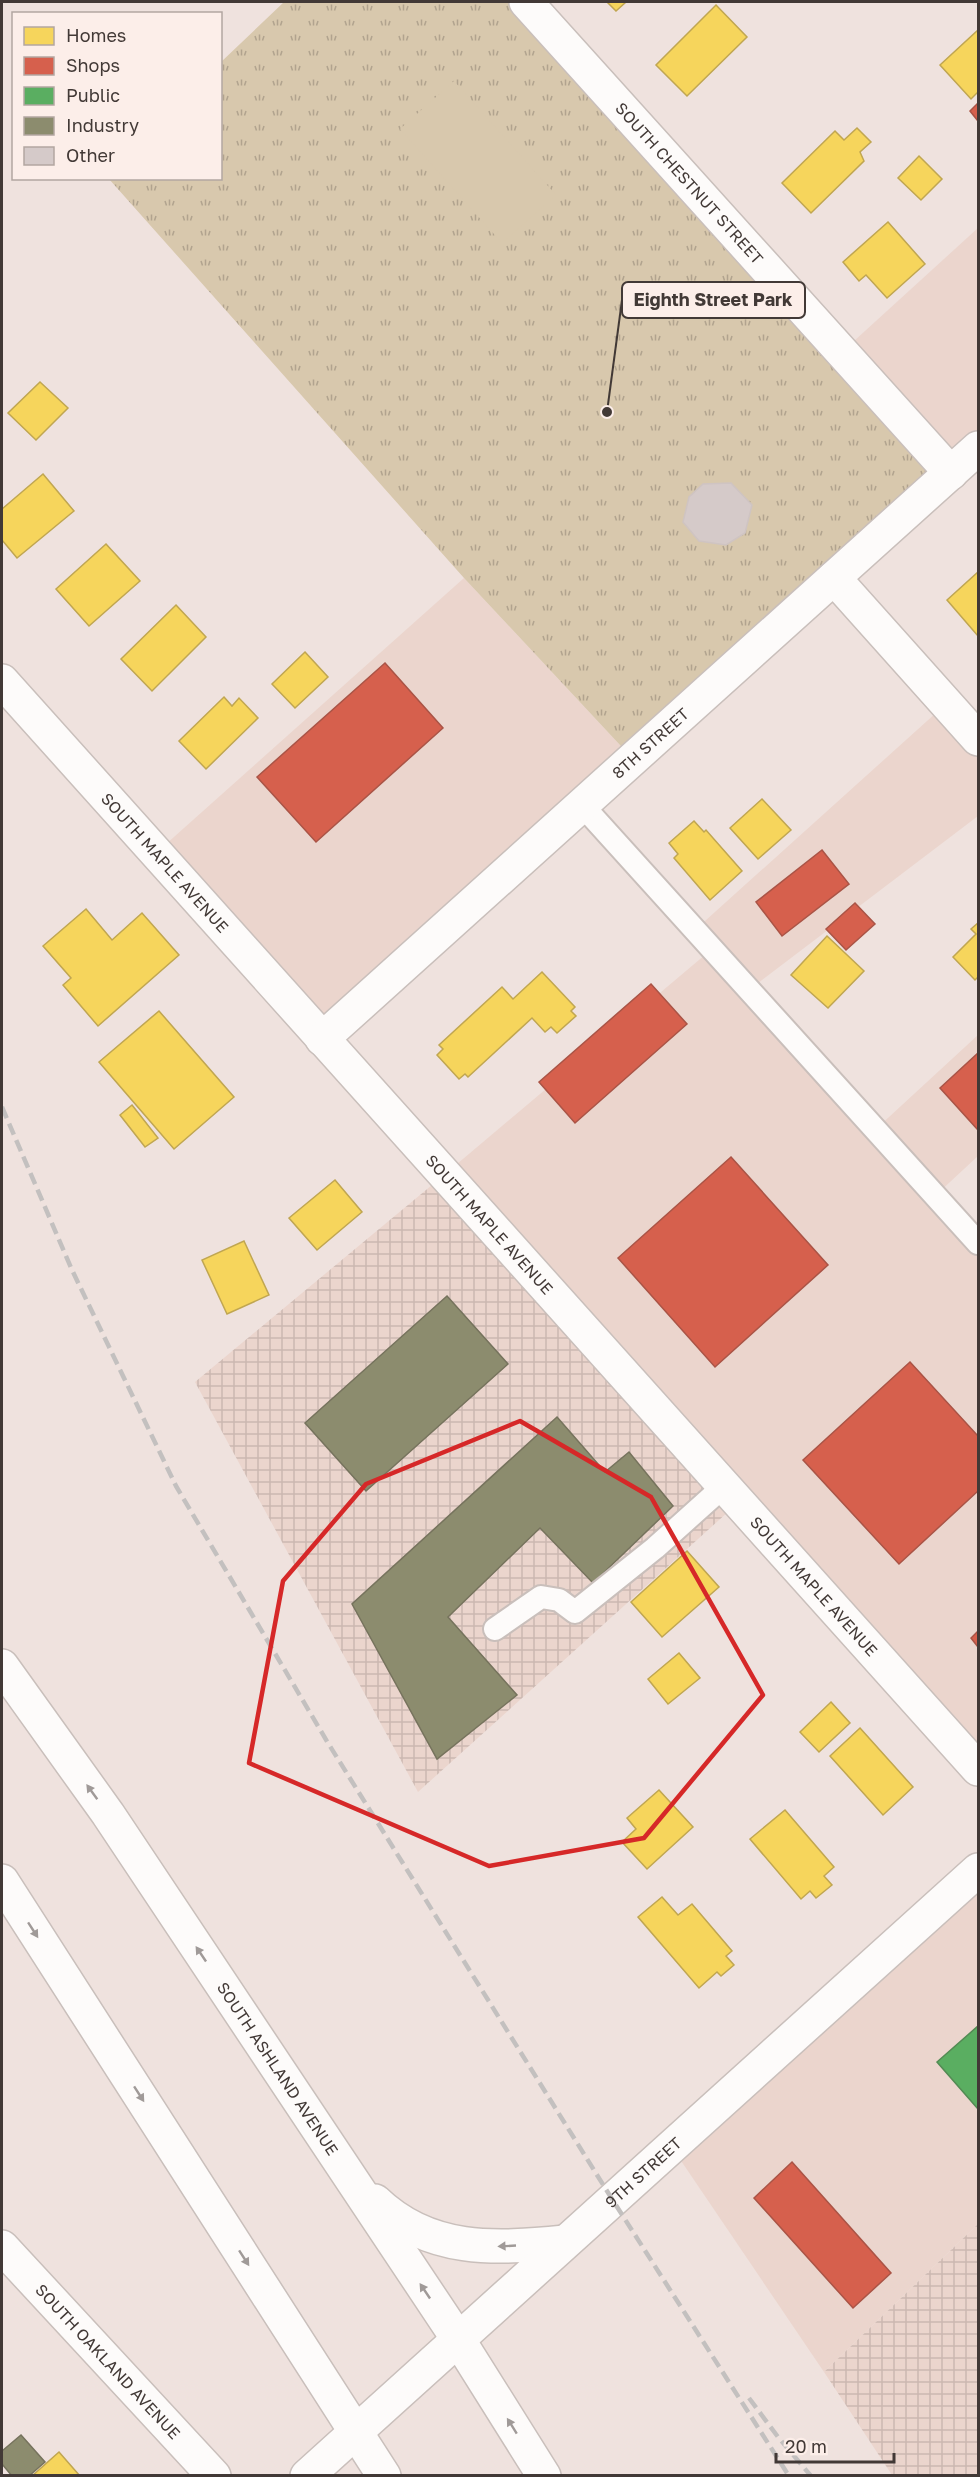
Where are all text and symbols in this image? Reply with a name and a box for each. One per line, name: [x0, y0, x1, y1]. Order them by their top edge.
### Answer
legend: [12, 12, 222, 180]
text: Homes: [66, 24, 126, 46]
text: Shops: [66, 54, 120, 76]
text: Public: [66, 84, 120, 106]
street label: SOUTH CHESTNUT STREET: [611, 98, 768, 268]
text: Industry: [66, 114, 139, 136]
text: Other: [66, 144, 115, 166]
callout: Eighth Street Park: [622, 282, 805, 318]
text: Eighth Street Park: [633, 288, 793, 310]
street label: 8TH STREET: [608, 703, 693, 783]
street label: SOUTH MAPLE AVENUE: [97, 789, 233, 937]
street label: SOUTH MAPLE AVENUE: [422, 1150, 557, 1299]
street label: SOUTH MAPLE AVENUE: [746, 1512, 882, 1660]
one-way arrow: [86, 1784, 98, 1800]
one-way arrow: [27, 1922, 38, 1938]
one-way arrow: [195, 1946, 207, 1962]
street label: SOUTH ASHLAND AVENUE: [213, 1978, 343, 2159]
one-way arrow: [133, 2086, 144, 2102]
street label: 9TH STREET: [601, 2133, 686, 2212]
one-way arrow: [497, 2242, 516, 2251]
one-way arrow: [238, 2250, 249, 2266]
street label: SOUTH OAKLAND AVENUE: [31, 2280, 185, 2443]
one-way arrow: [419, 2283, 431, 2299]
one-way arrow: [507, 2418, 518, 2434]
scale bar: [776, 2426, 894, 2464]
text: 20 m: [785, 2435, 827, 2457]

